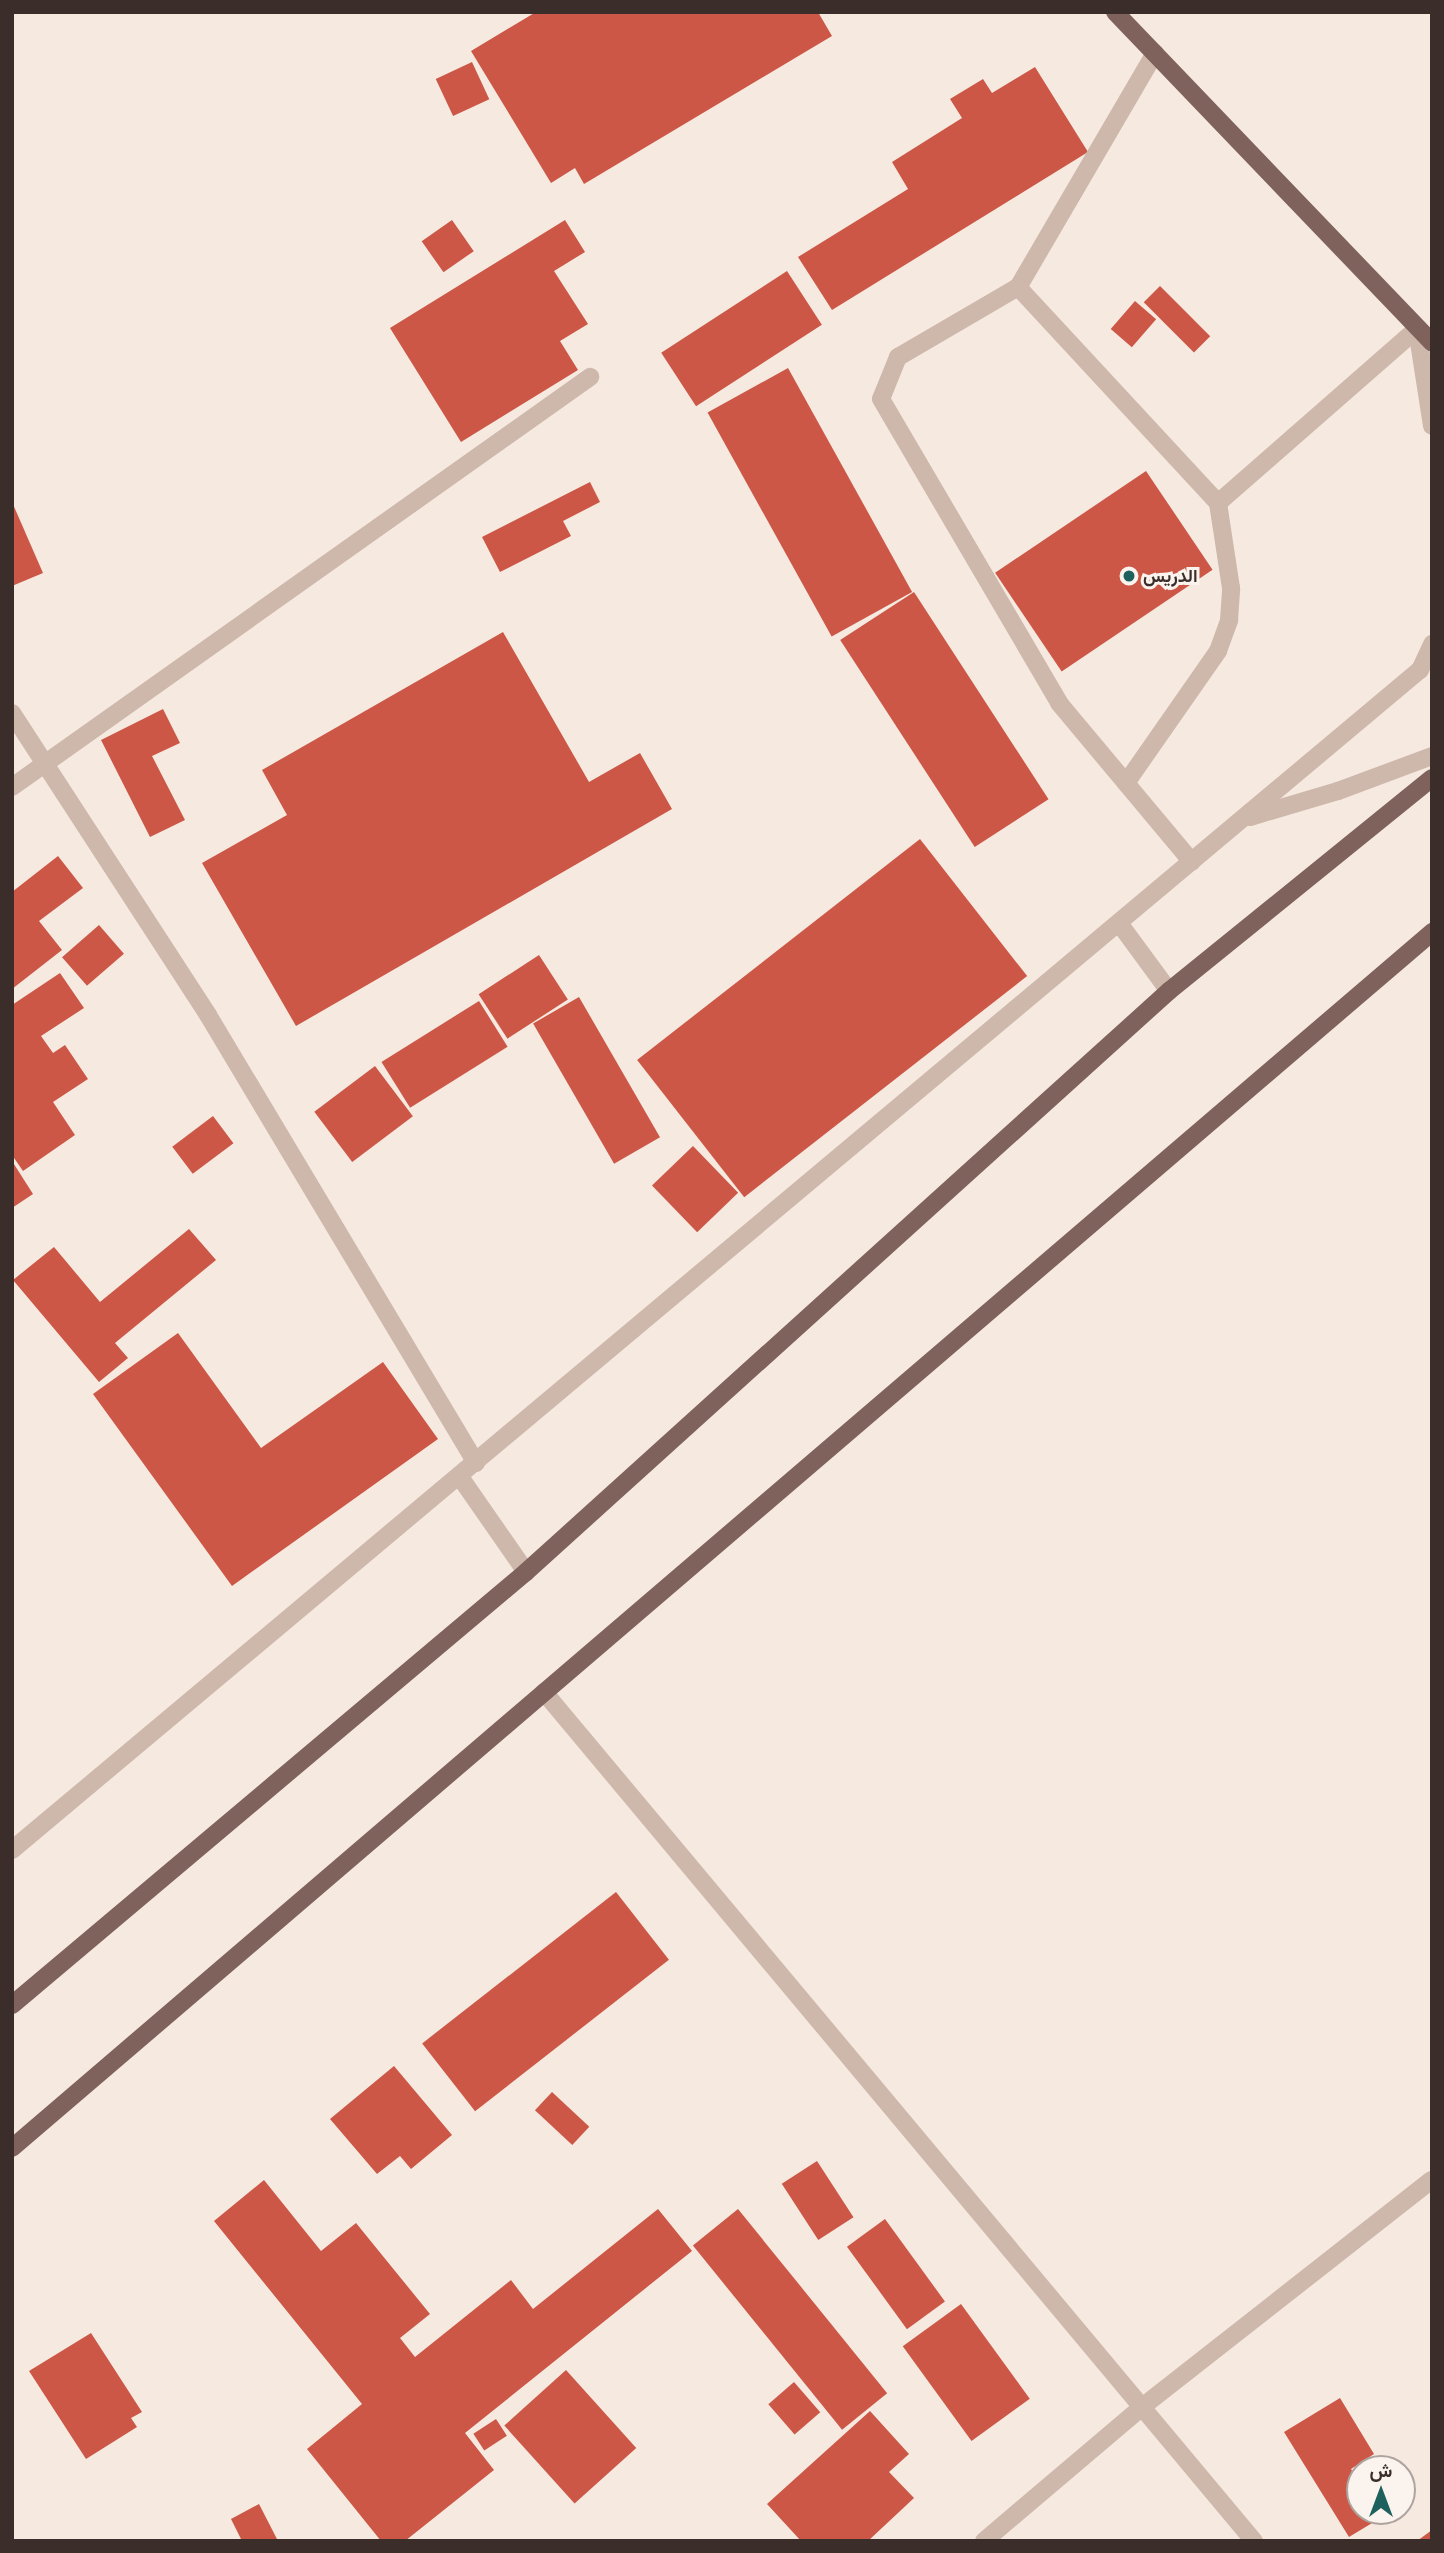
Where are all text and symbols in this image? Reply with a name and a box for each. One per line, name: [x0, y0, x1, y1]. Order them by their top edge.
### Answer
place label: الدريس: [1143, 565, 1198, 587]
marker: الدريس: [1121, 568, 1137, 584]
north arrow: [1346, 2455, 1416, 2525]
text: ش: [1370, 2459, 1392, 2482]

